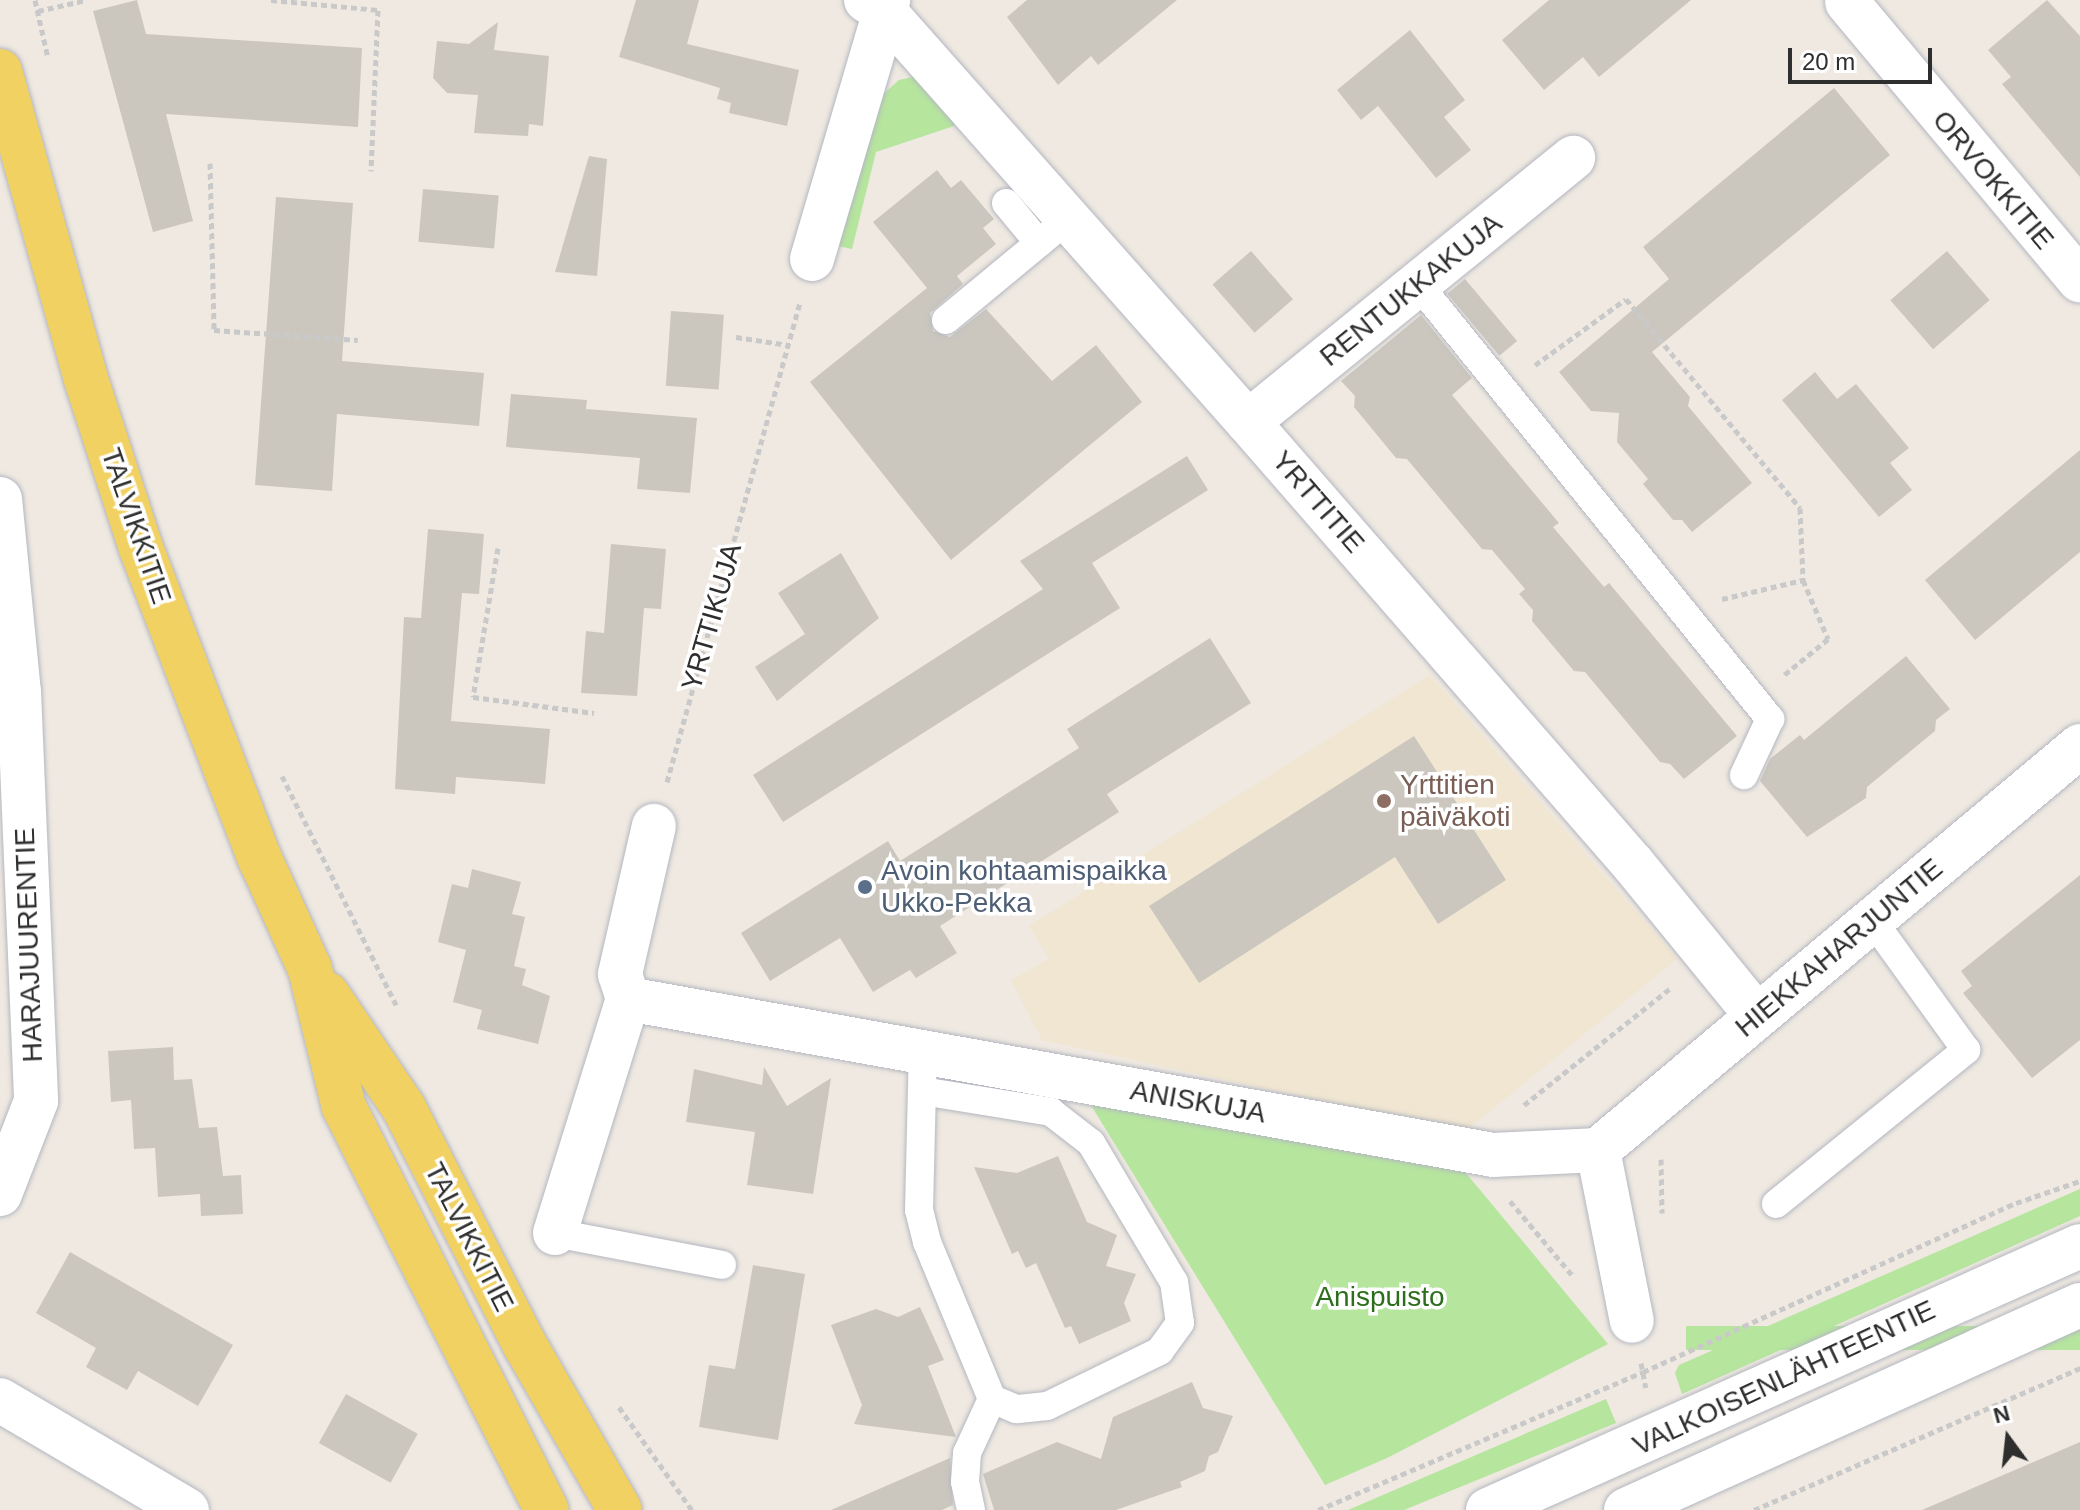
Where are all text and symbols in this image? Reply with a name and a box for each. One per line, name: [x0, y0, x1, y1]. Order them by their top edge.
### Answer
scale bar: [1792, 32, 1936, 82]
text: 20 m: [1802, 48, 1855, 75]
street label: ORVOKKITIE: [1925, 104, 2061, 256]
street label: RENTUKKAKUJA: [1313, 206, 1509, 374]
street label: TALVIKKITIE: [94, 444, 178, 608]
street label: YRTTITIE: [1265, 444, 1371, 560]
street label: YRTTIKUJA: [675, 539, 749, 695]
place label: Yrttitien päiväkoti: [1400, 768, 1511, 834]
marker: Yrttitien päiväkoti: [1375, 792, 1393, 810]
street label: HARAJUURENTIE: [8, 827, 50, 1063]
street label: HIEKKAHARJUNTIE: [1729, 852, 1949, 1044]
place label: Avoin kohtaamispaikka Ukko-Pekka: [881, 854, 1167, 920]
marker: Avoin kohtaamispaikka Ukko-Pekka: [856, 878, 874, 896]
street label: ANISKUJA: [1128, 1074, 1268, 1130]
street label: TALVIKKITIE: [417, 1157, 521, 1317]
park label: Anispuisto: [1315, 1280, 1445, 1314]
street label: VALKOISENLÄHTEENTIE: [1628, 1293, 1940, 1463]
north arrow: [1968, 1398, 2048, 1478]
text: N: [1991, 1400, 2013, 1428]

